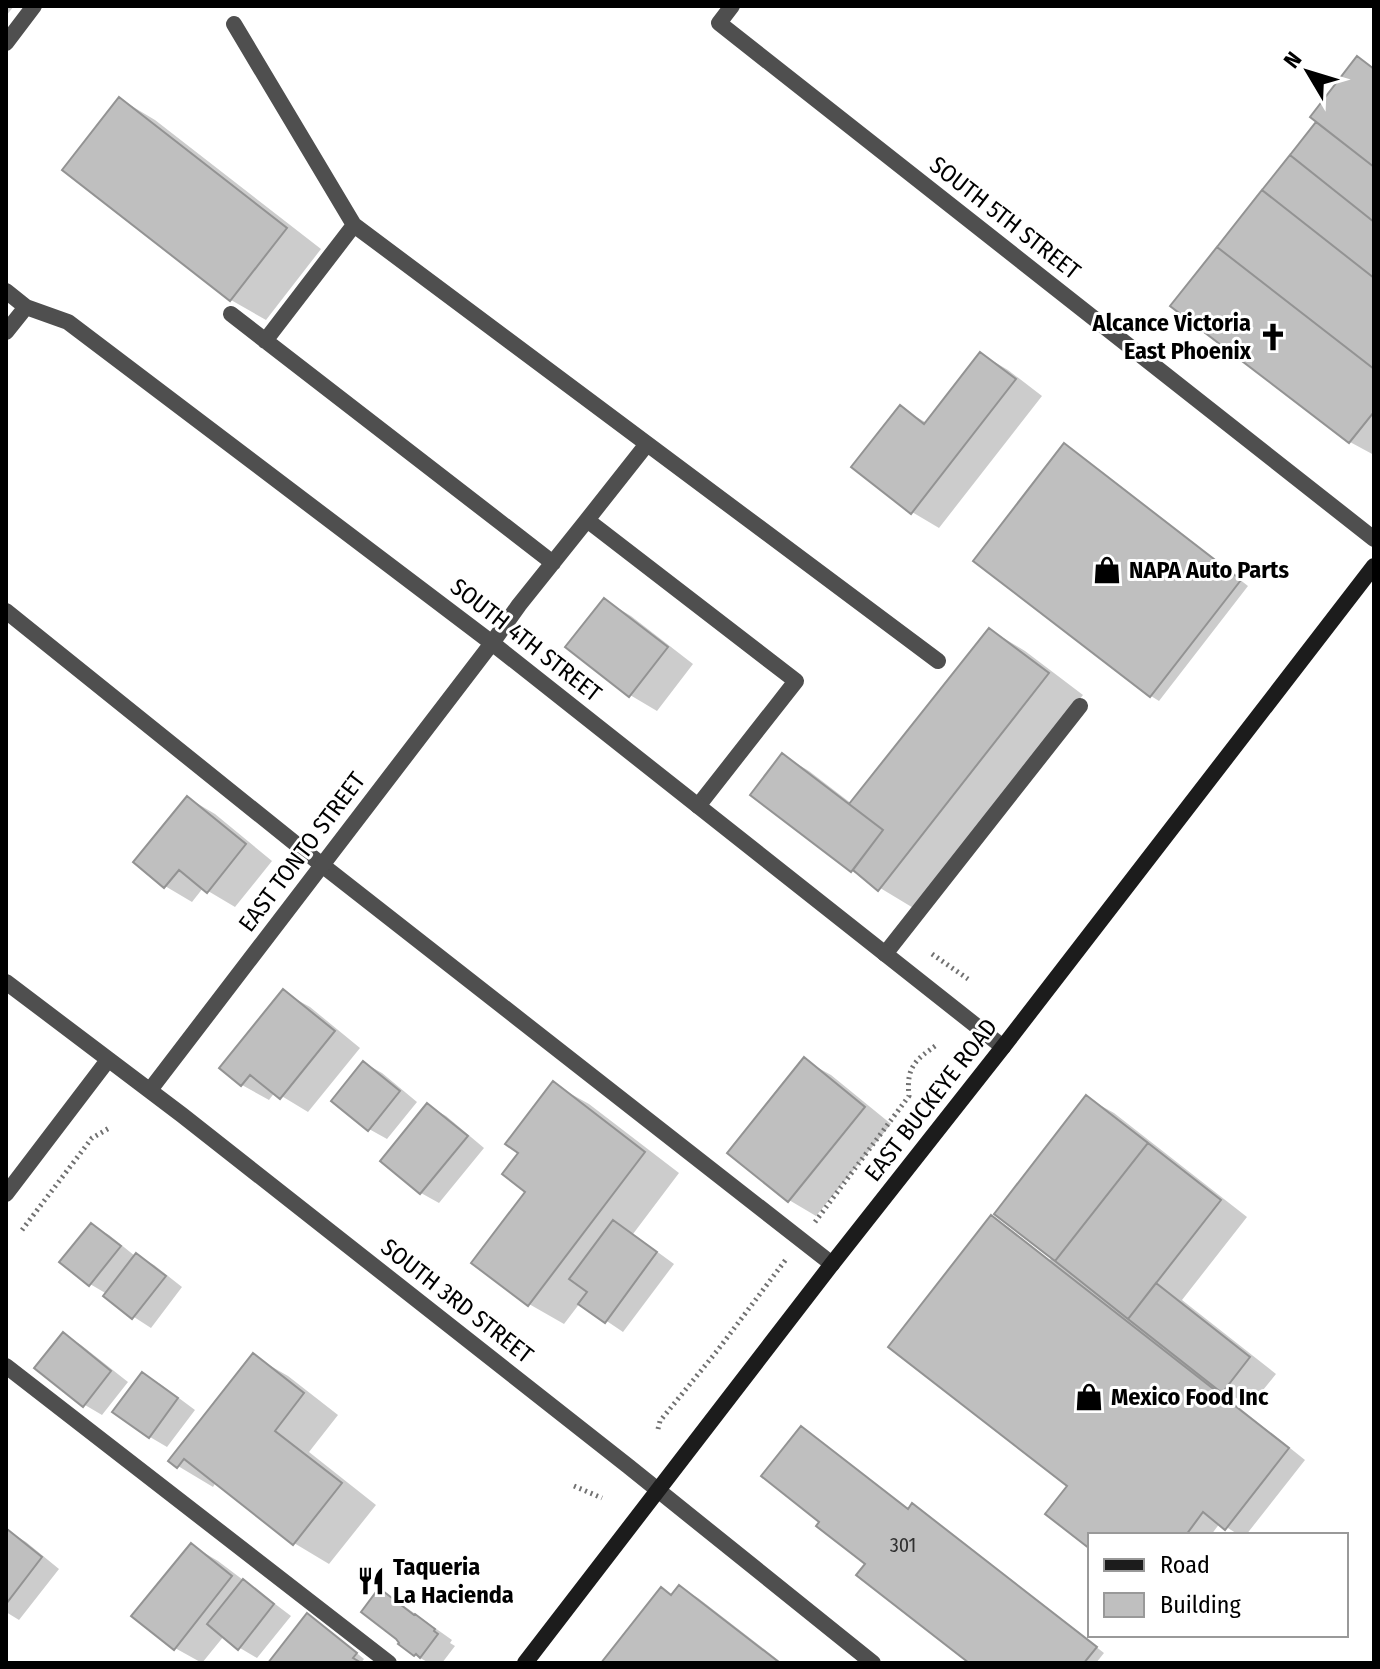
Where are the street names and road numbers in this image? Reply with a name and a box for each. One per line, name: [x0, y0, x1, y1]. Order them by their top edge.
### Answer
street label: SOUTH 5TH STREET: [924, 151, 1086, 285]
street label: SOUTH 4TH STREET: [445, 573, 607, 707]
street label: EAST TONTO STREET: [233, 767, 371, 937]
street label: EAST BUCKEYE ROAD: [859, 1013, 1003, 1187]
street label: SOUTH 3RD STREET: [375, 1233, 539, 1369]

